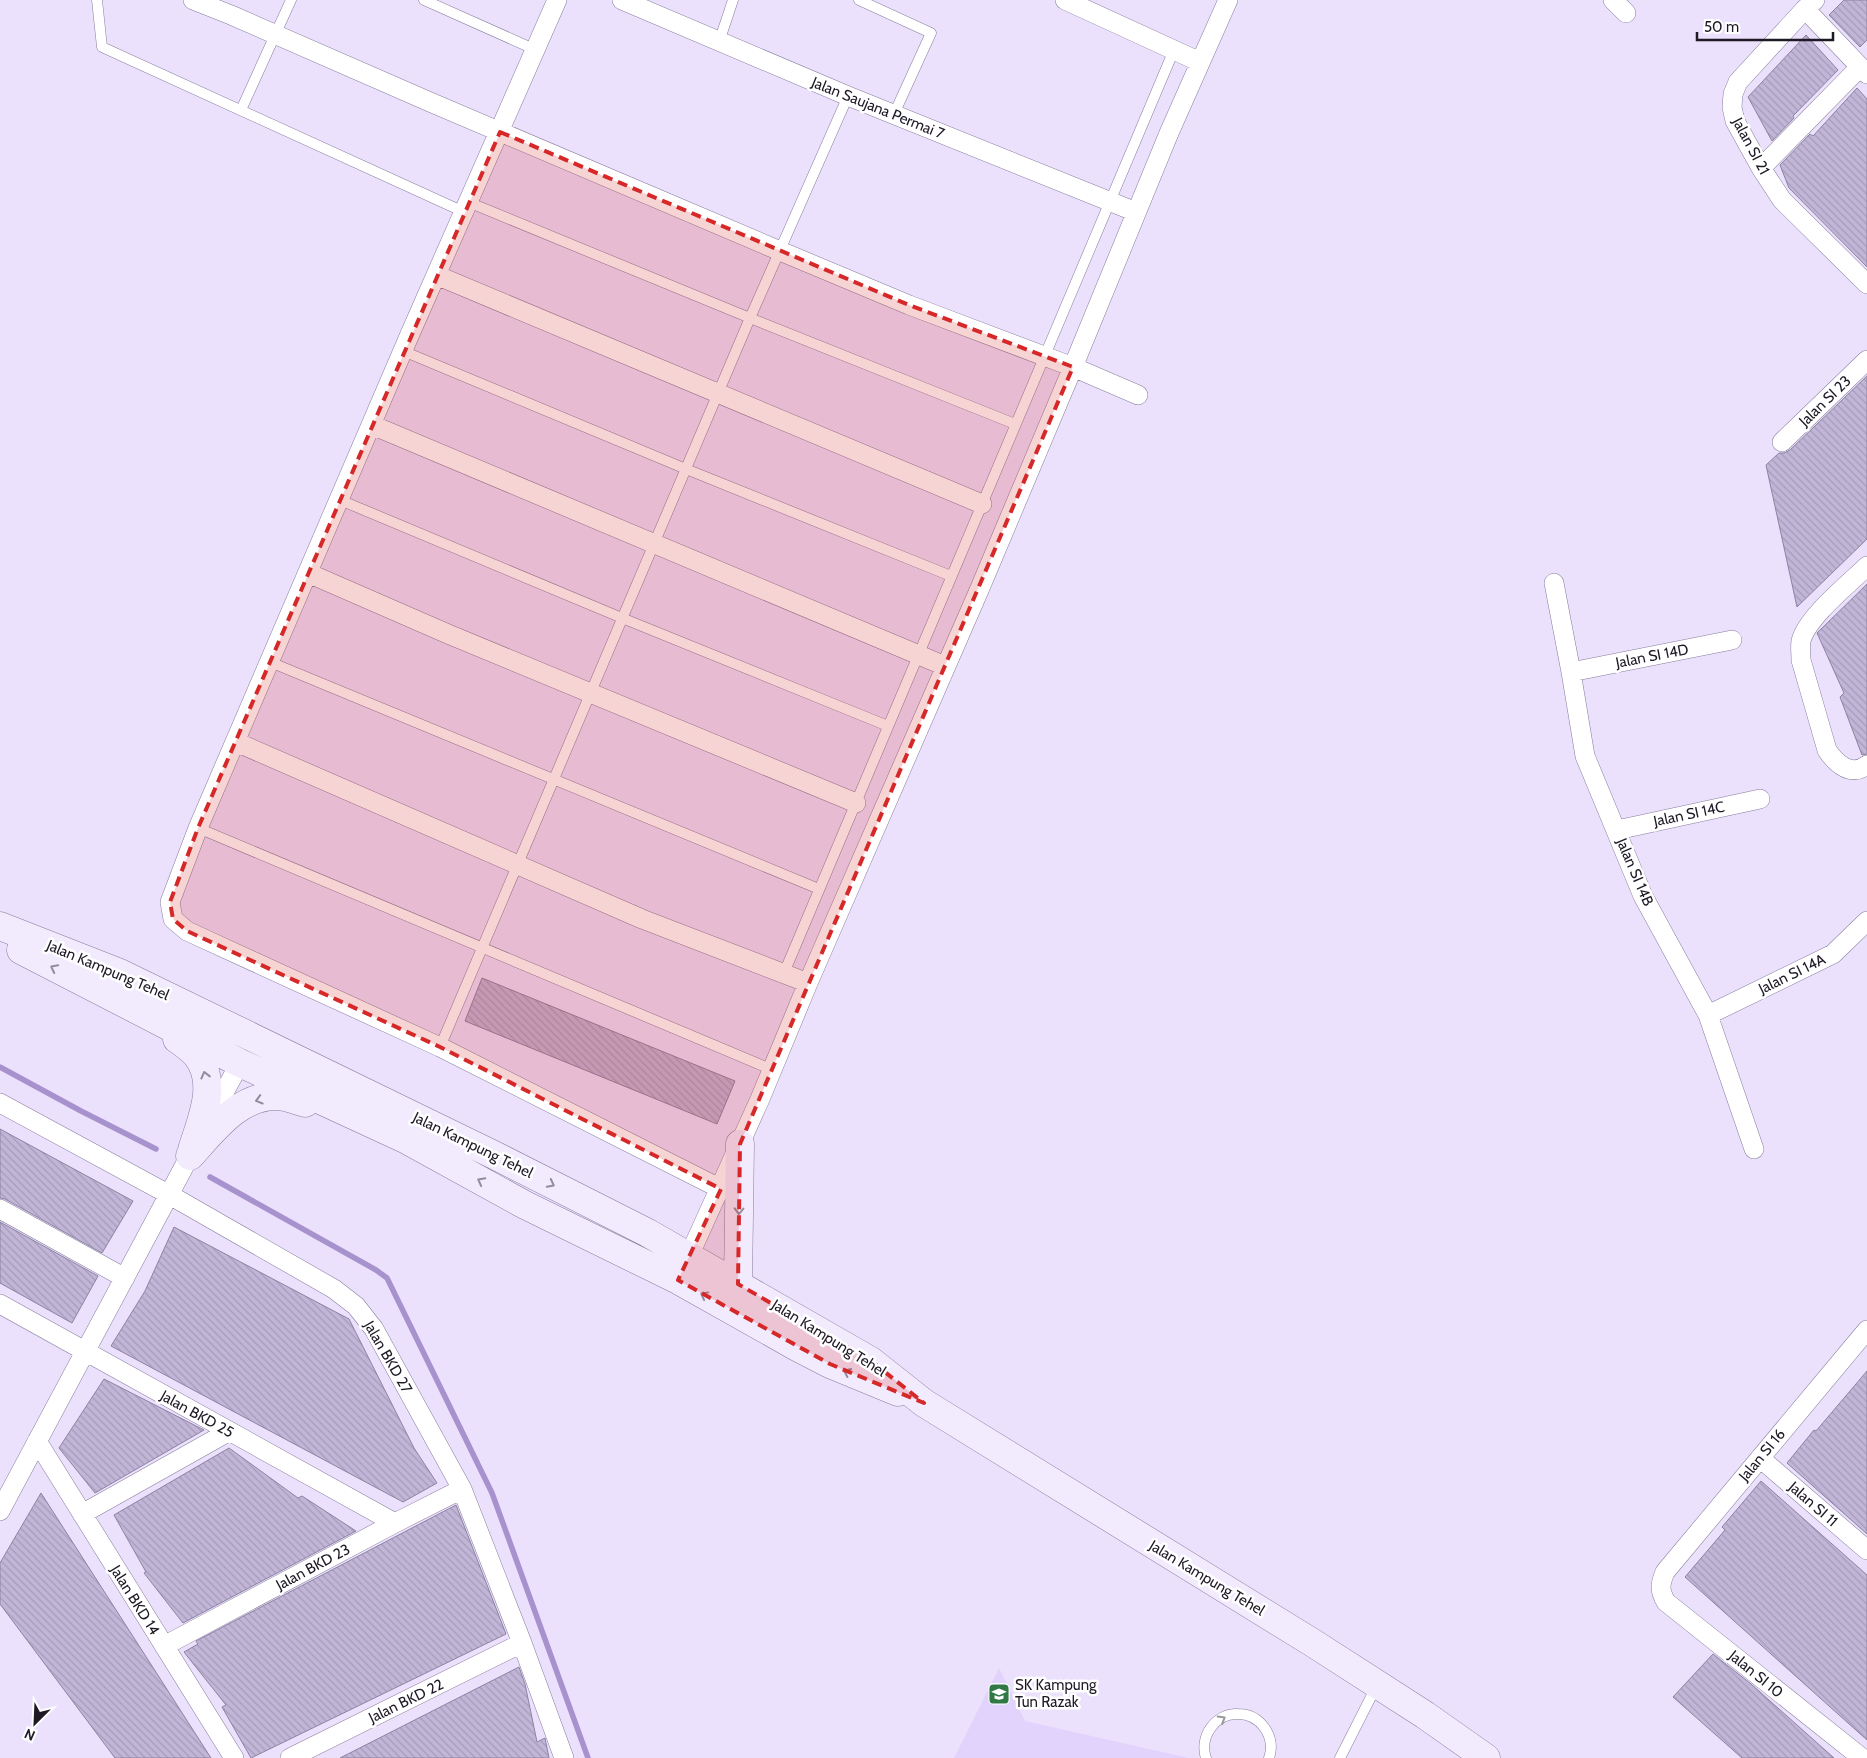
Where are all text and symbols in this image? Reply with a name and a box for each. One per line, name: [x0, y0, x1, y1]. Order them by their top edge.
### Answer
scale bar: [1697, 10, 1833, 42]
text: 50 m: [1704, 18, 1739, 36]
street label: Jalan Saujana Permai 7: [808, 73, 948, 143]
street label: Jalan SI 21: [1728, 113, 1774, 178]
street label: Jalan SI 23: [1795, 372, 1855, 431]
street label: Jalan SI 14D: [1613, 640, 1690, 672]
street label: Jalan SI 14C: [1651, 798, 1726, 831]
street label: Jalan SI 14B: [1612, 834, 1657, 909]
street label: Jalan Kampung Tehel: [43, 936, 172, 1004]
street label: Jalan SI 14A: [1755, 950, 1829, 998]
one-way arrow: [51, 964, 60, 974]
one-way arrow: [200, 1071, 211, 1079]
one-way arrow: [255, 1094, 264, 1104]
street label: Jalan Kampung Tehel: [409, 1108, 536, 1182]
one-way arrow: [478, 1177, 487, 1187]
one-way arrow: [546, 1178, 555, 1188]
one-way arrow: [734, 1207, 744, 1215]
one-way arrow: [700, 1291, 709, 1301]
street label: Jalan Kampung Tehel: [768, 1295, 890, 1381]
street label: Jalan BKD 27: [360, 1317, 416, 1397]
one-way arrow: [843, 1367, 852, 1378]
street label: Jalan BKD 25: [156, 1386, 237, 1442]
street label: Jalan SI 16: [1734, 1425, 1789, 1486]
street label: Jalan SI 11: [1784, 1477, 1841, 1530]
street label: Jalan Kampung Tehel: [1145, 1536, 1268, 1620]
street label: Jalan BKD 23: [272, 1540, 353, 1594]
street label: Jalan BKD 14: [106, 1561, 164, 1638]
street label: Jalan SI 10: [1724, 1646, 1787, 1701]
street label: Jalan BKD 22: [365, 1675, 446, 1727]
place label: SK Kampung Tun Razak: [1015, 1676, 1097, 1711]
school or university icon: SK Kampung Tun Razak: [987, 1682, 1011, 1706]
north arrow: [10, 1698, 60, 1748]
one-way arrow: [1216, 1716, 1225, 1726]
text: N: [22, 1725, 38, 1745]

